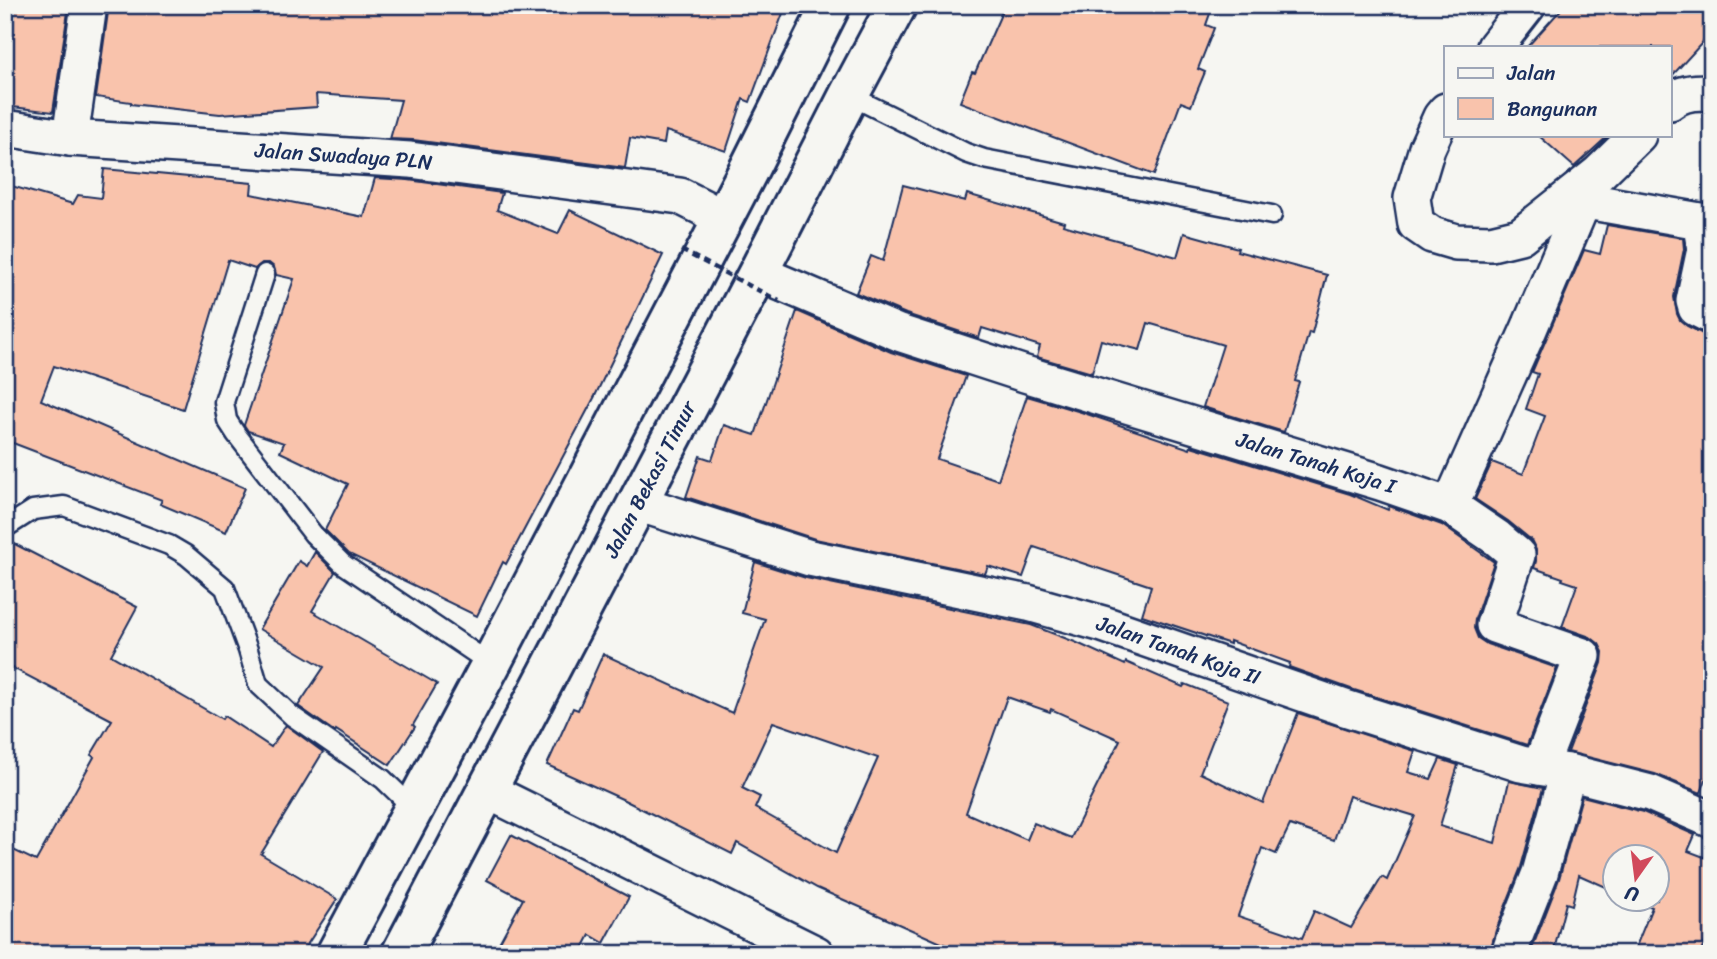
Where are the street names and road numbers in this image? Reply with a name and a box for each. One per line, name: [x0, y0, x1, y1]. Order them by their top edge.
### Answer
street label: Jalan Swadaya PLN: [253, 131, 435, 182]
street label: Jalan Bekasi Timur: [592, 392, 708, 566]
street label: Jalan Tanah Koja I: [1231, 420, 1403, 506]
street label: Jalan Tanah Koja II: [1091, 604, 1266, 697]

